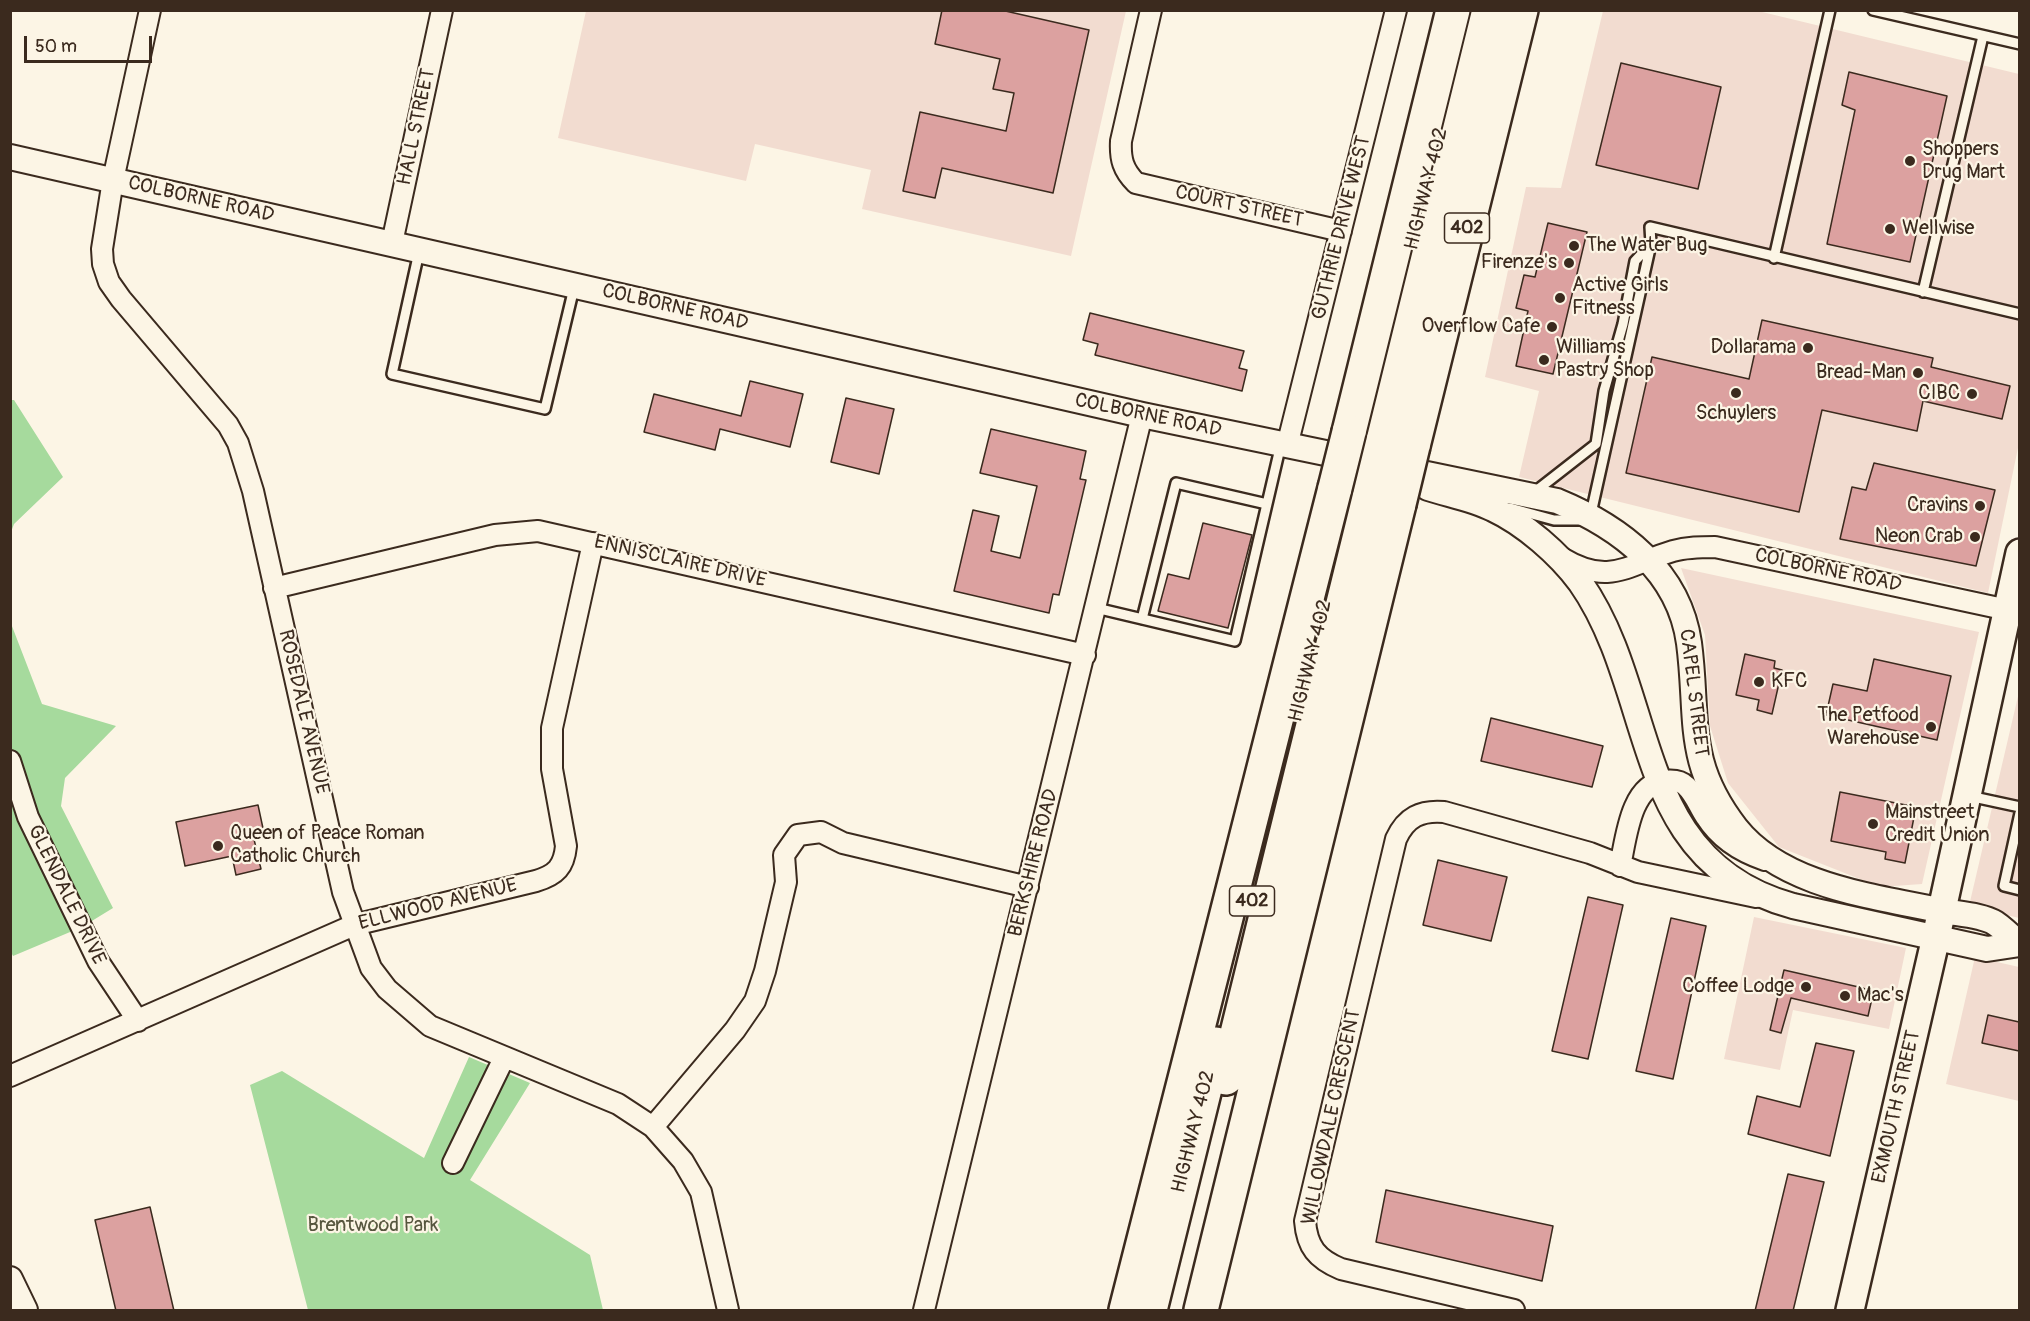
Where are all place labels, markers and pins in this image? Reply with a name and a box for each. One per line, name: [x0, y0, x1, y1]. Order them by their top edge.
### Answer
place label: Shoppers Drug Mart: [1922, 138, 2005, 185]
marker: Shoppers Drug Mart: [1903, 154, 1917, 168]
place label: Wellwise: [1902, 217, 1974, 241]
marker: Wellwise: [1883, 222, 1897, 236]
place label: The Water Bug: [1586, 234, 1707, 258]
marker: The Water Bug: [1567, 239, 1581, 253]
place label: Firenze's: [1481, 251, 1557, 275]
marker: Firenze's: [1562, 256, 1576, 270]
place label: Active Girls Fitness: [1572, 274, 1668, 321]
marker: Active Girls Fitness: [1553, 291, 1567, 305]
place label: Overflow Cafe: [1422, 315, 1540, 339]
marker: Overflow Cafe: [1545, 320, 1559, 334]
place label: Williams Pastry Shop: [1556, 336, 1654, 383]
place label: Dollarama: [1710, 336, 1796, 360]
marker: Dollarama: [1801, 341, 1815, 355]
marker: Williams Pastry Shop: [1537, 353, 1551, 367]
place label: Bread-Man: [1816, 361, 1906, 385]
marker: Bread-Man: [1911, 366, 1925, 380]
place label: CIBC: [1918, 382, 1960, 406]
marker: Schuylers: [1729, 386, 1743, 400]
marker: CIBC: [1965, 387, 1979, 401]
place label: Schuylers: [1696, 402, 1776, 426]
place label: Cravins: [1907, 494, 1968, 518]
marker: Cravins: [1973, 499, 1987, 513]
place label: Neon Crab: [1875, 525, 1963, 549]
marker: Neon Crab: [1968, 530, 1982, 544]
place label: KFC: [1771, 670, 1807, 694]
marker: KFC: [1752, 675, 1766, 689]
place label: The Petfood Warehouse: [1817, 704, 1919, 751]
marker: The Petfood Warehouse: [1924, 720, 1938, 734]
place label: Mainstreet Credit Union: [1885, 801, 1990, 848]
marker: Mainstreet Credit Union: [1866, 817, 1880, 831]
place label: Queen of Peace Roman Catholic Church: [230, 822, 425, 869]
marker: Queen of Peace Roman Catholic Church: [211, 839, 225, 853]
place label: Coffee Lodge: [1682, 975, 1794, 999]
marker: Coffee Lodge: [1799, 980, 1813, 994]
place label: Mac's: [1857, 984, 1904, 1008]
marker: Mac's: [1838, 989, 1852, 1003]

